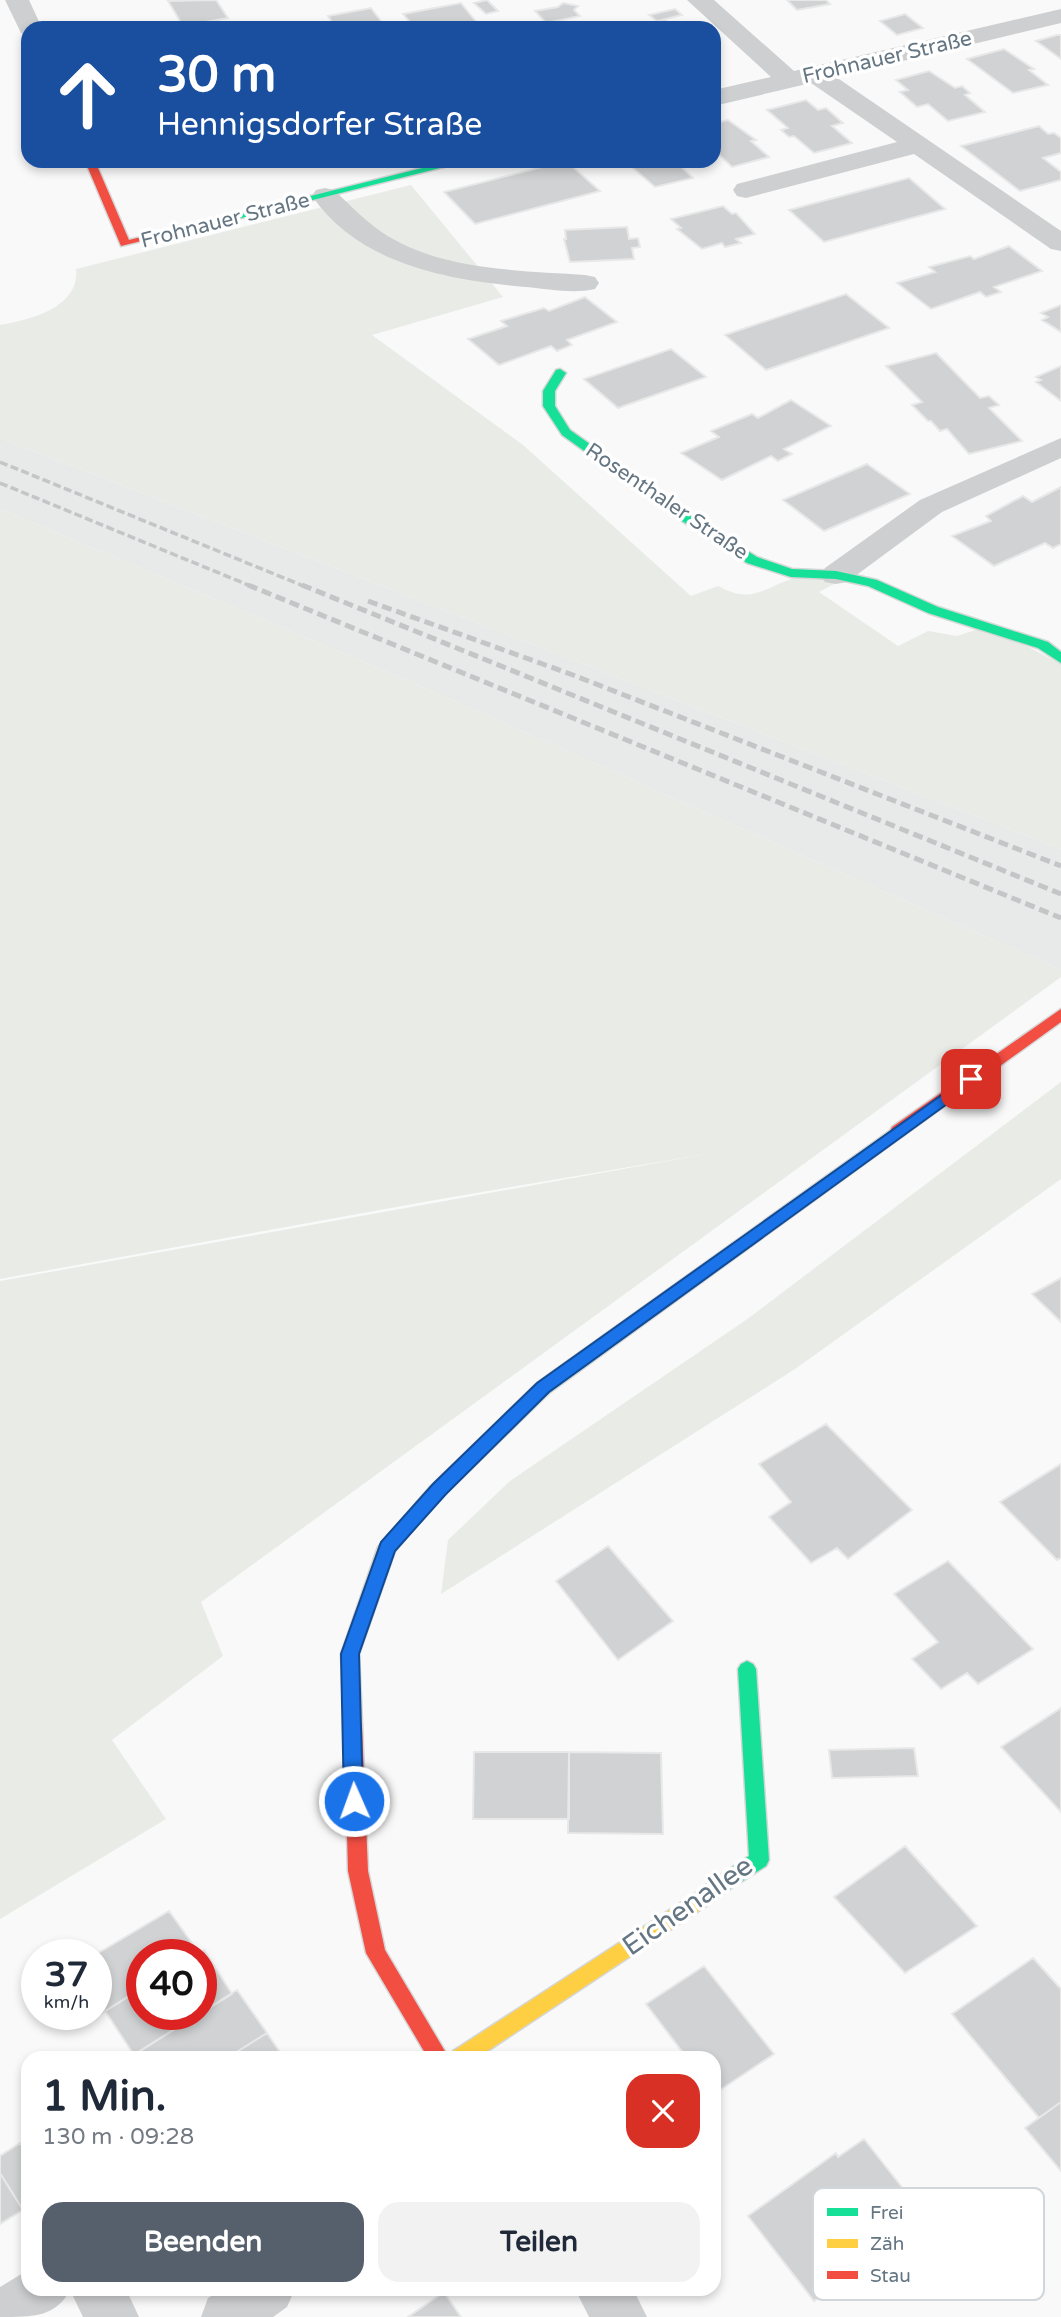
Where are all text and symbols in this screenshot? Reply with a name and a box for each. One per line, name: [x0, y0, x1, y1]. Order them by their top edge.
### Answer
street label: Frohnauer Straße: [800, 26, 974, 89]
text: 30 m: [157, 46, 276, 105]
icon: ahead: [42, 49, 133, 140]
text: Hennigsdorfer Straße: [157, 106, 482, 144]
street label: Frohnauer Straße: [138, 187, 312, 254]
street label: Rosenthaler Straße: [581, 438, 753, 565]
pin: [941, 1049, 1001, 1109]
icon: arrive: [952, 1060, 990, 1098]
position arrow: [317, 1764, 391, 1838]
street label: Eichenallee: [616, 1849, 759, 1963]
speed limit sign: 40: [126, 1939, 217, 2030]
text: 37: [45, 1954, 88, 1996]
text: km/h: [44, 1991, 89, 2013]
text: 1 Min.: [42, 2071, 166, 2122]
button: close: [626, 2074, 700, 2148]
text: 130 m · 09:28: [42, 2123, 194, 2151]
legend: [813, 2188, 1044, 2300]
button: Beenden: [42, 2202, 364, 2282]
button: Teilen: [378, 2202, 700, 2282]
text: Frei: [870, 2202, 904, 2224]
text: Zäh: [870, 2233, 904, 2255]
text: Stau: [870, 2265, 911, 2287]

